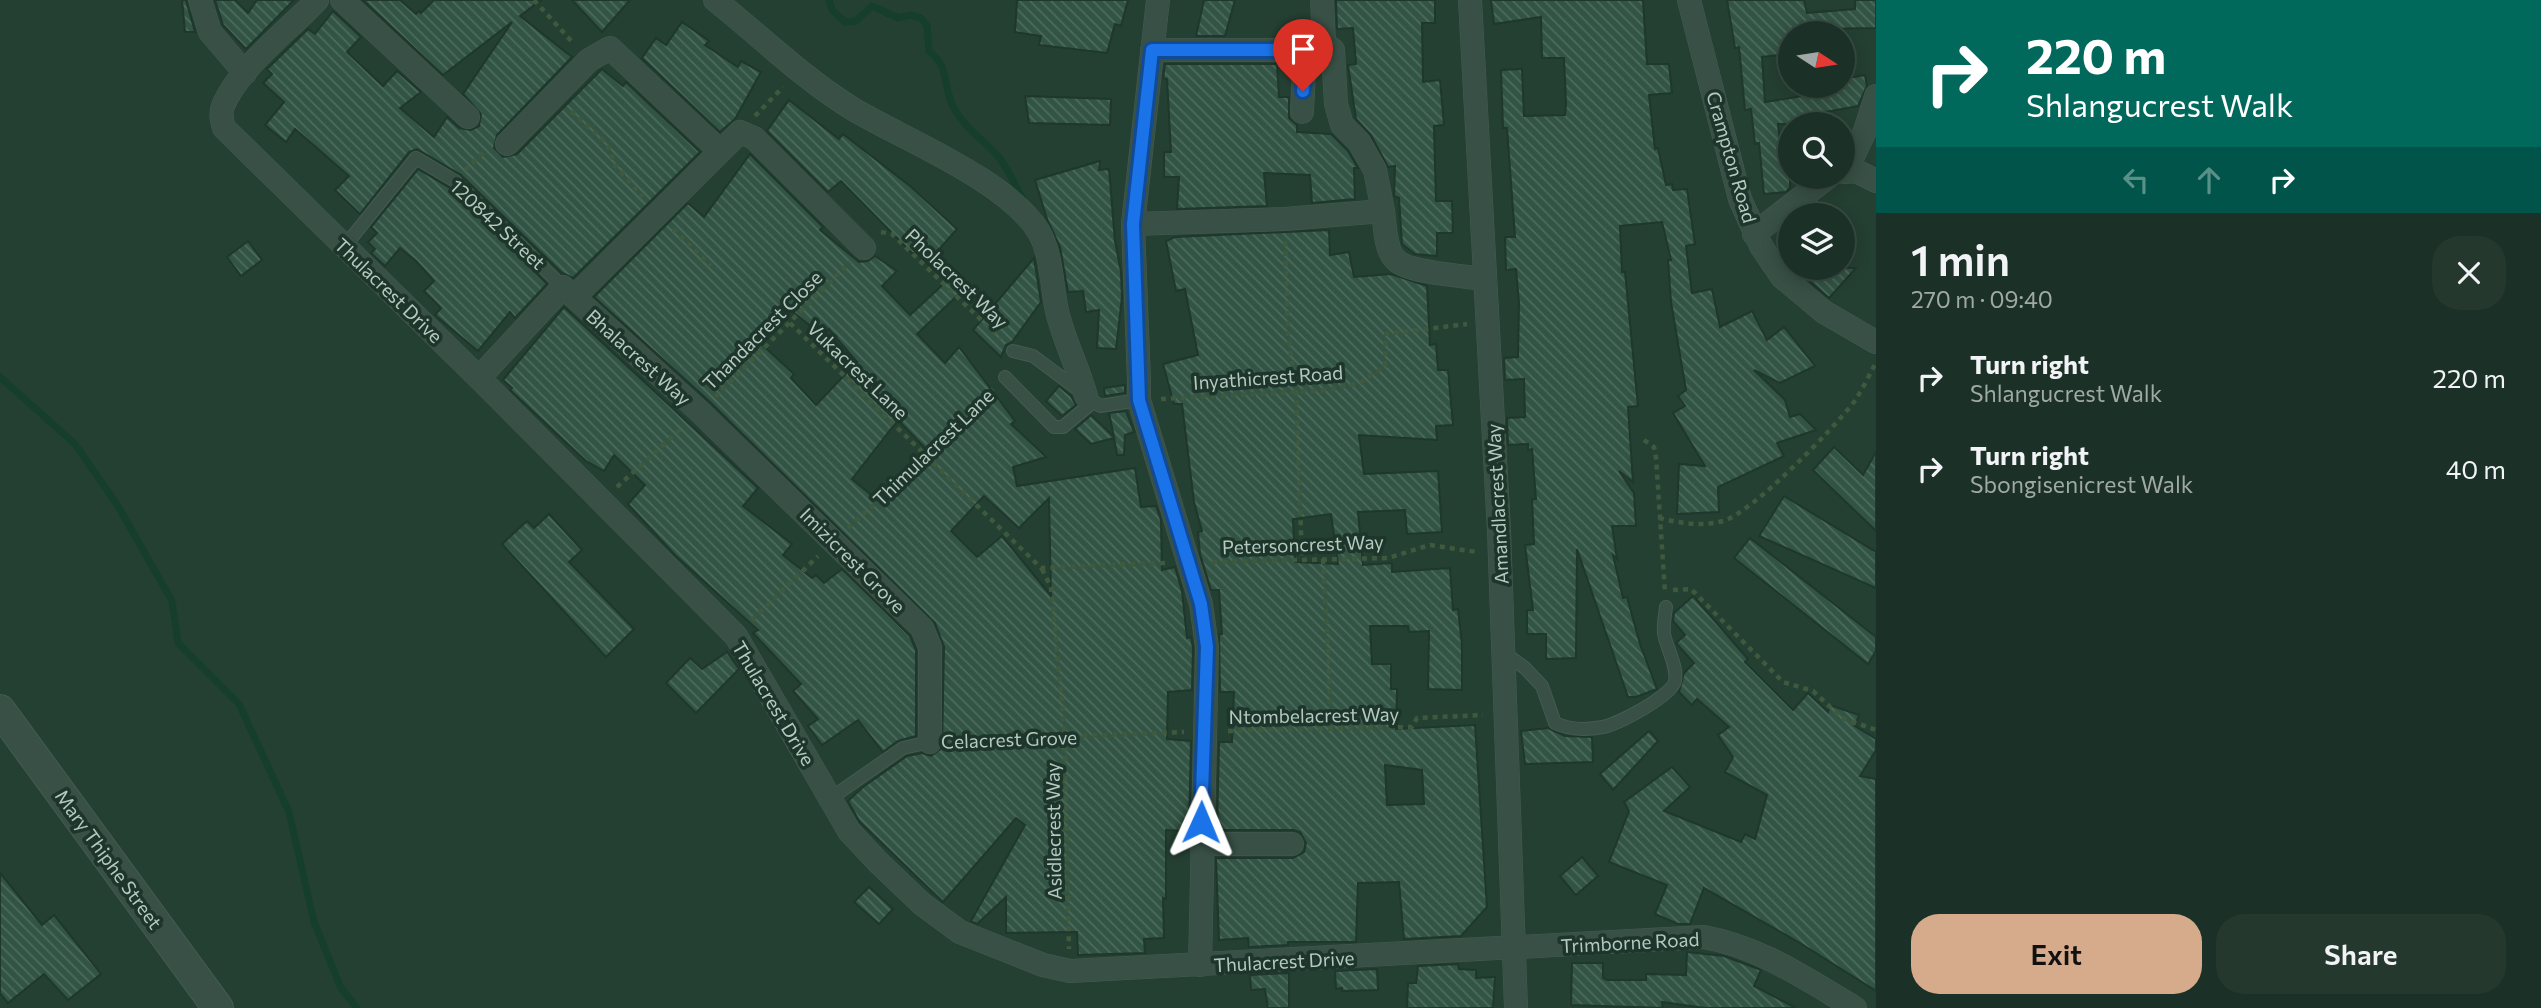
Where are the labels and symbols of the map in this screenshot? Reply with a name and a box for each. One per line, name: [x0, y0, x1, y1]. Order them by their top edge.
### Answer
pin: [1273, 19, 1333, 91]
north arrow: [1778, 21, 1855, 98]
street label: Crampton Road: [1702, 88, 1762, 226]
street label: 120842 Street: [446, 174, 550, 274]
street label: Pholacrest Way: [901, 223, 1013, 333]
street label: Thulacrest Drive: [330, 233, 448, 347]
street label: Thandacrest Close: [698, 266, 826, 394]
street label: Bhalacrest Way: [582, 304, 696, 410]
street label: Vukacrest Lane: [803, 316, 913, 424]
street label: Inyathicrest Road: [1192, 360, 1344, 394]
street label: Thimulacrest Lane: [868, 384, 998, 510]
street label: Amandlacrest Way: [1481, 423, 1513, 585]
street label: Imizicrest Grove: [796, 503, 910, 617]
street label: Petersoncrest Way: [1222, 530, 1384, 558]
street label: Thulacrest Drive: [728, 637, 820, 769]
street label: Ntombelacrest Way: [1229, 702, 1400, 728]
street label: Celacrest Grove: [941, 725, 1077, 753]
street label: Asidlecrest Way: [1040, 762, 1066, 900]
street label: Mary Thiphe Street: [51, 785, 167, 933]
position arrow: [1164, 785, 1238, 859]
street label: Trimborne Road: [1560, 927, 1700, 957]
street label: Thulacrest Drive: [1213, 946, 1355, 976]

